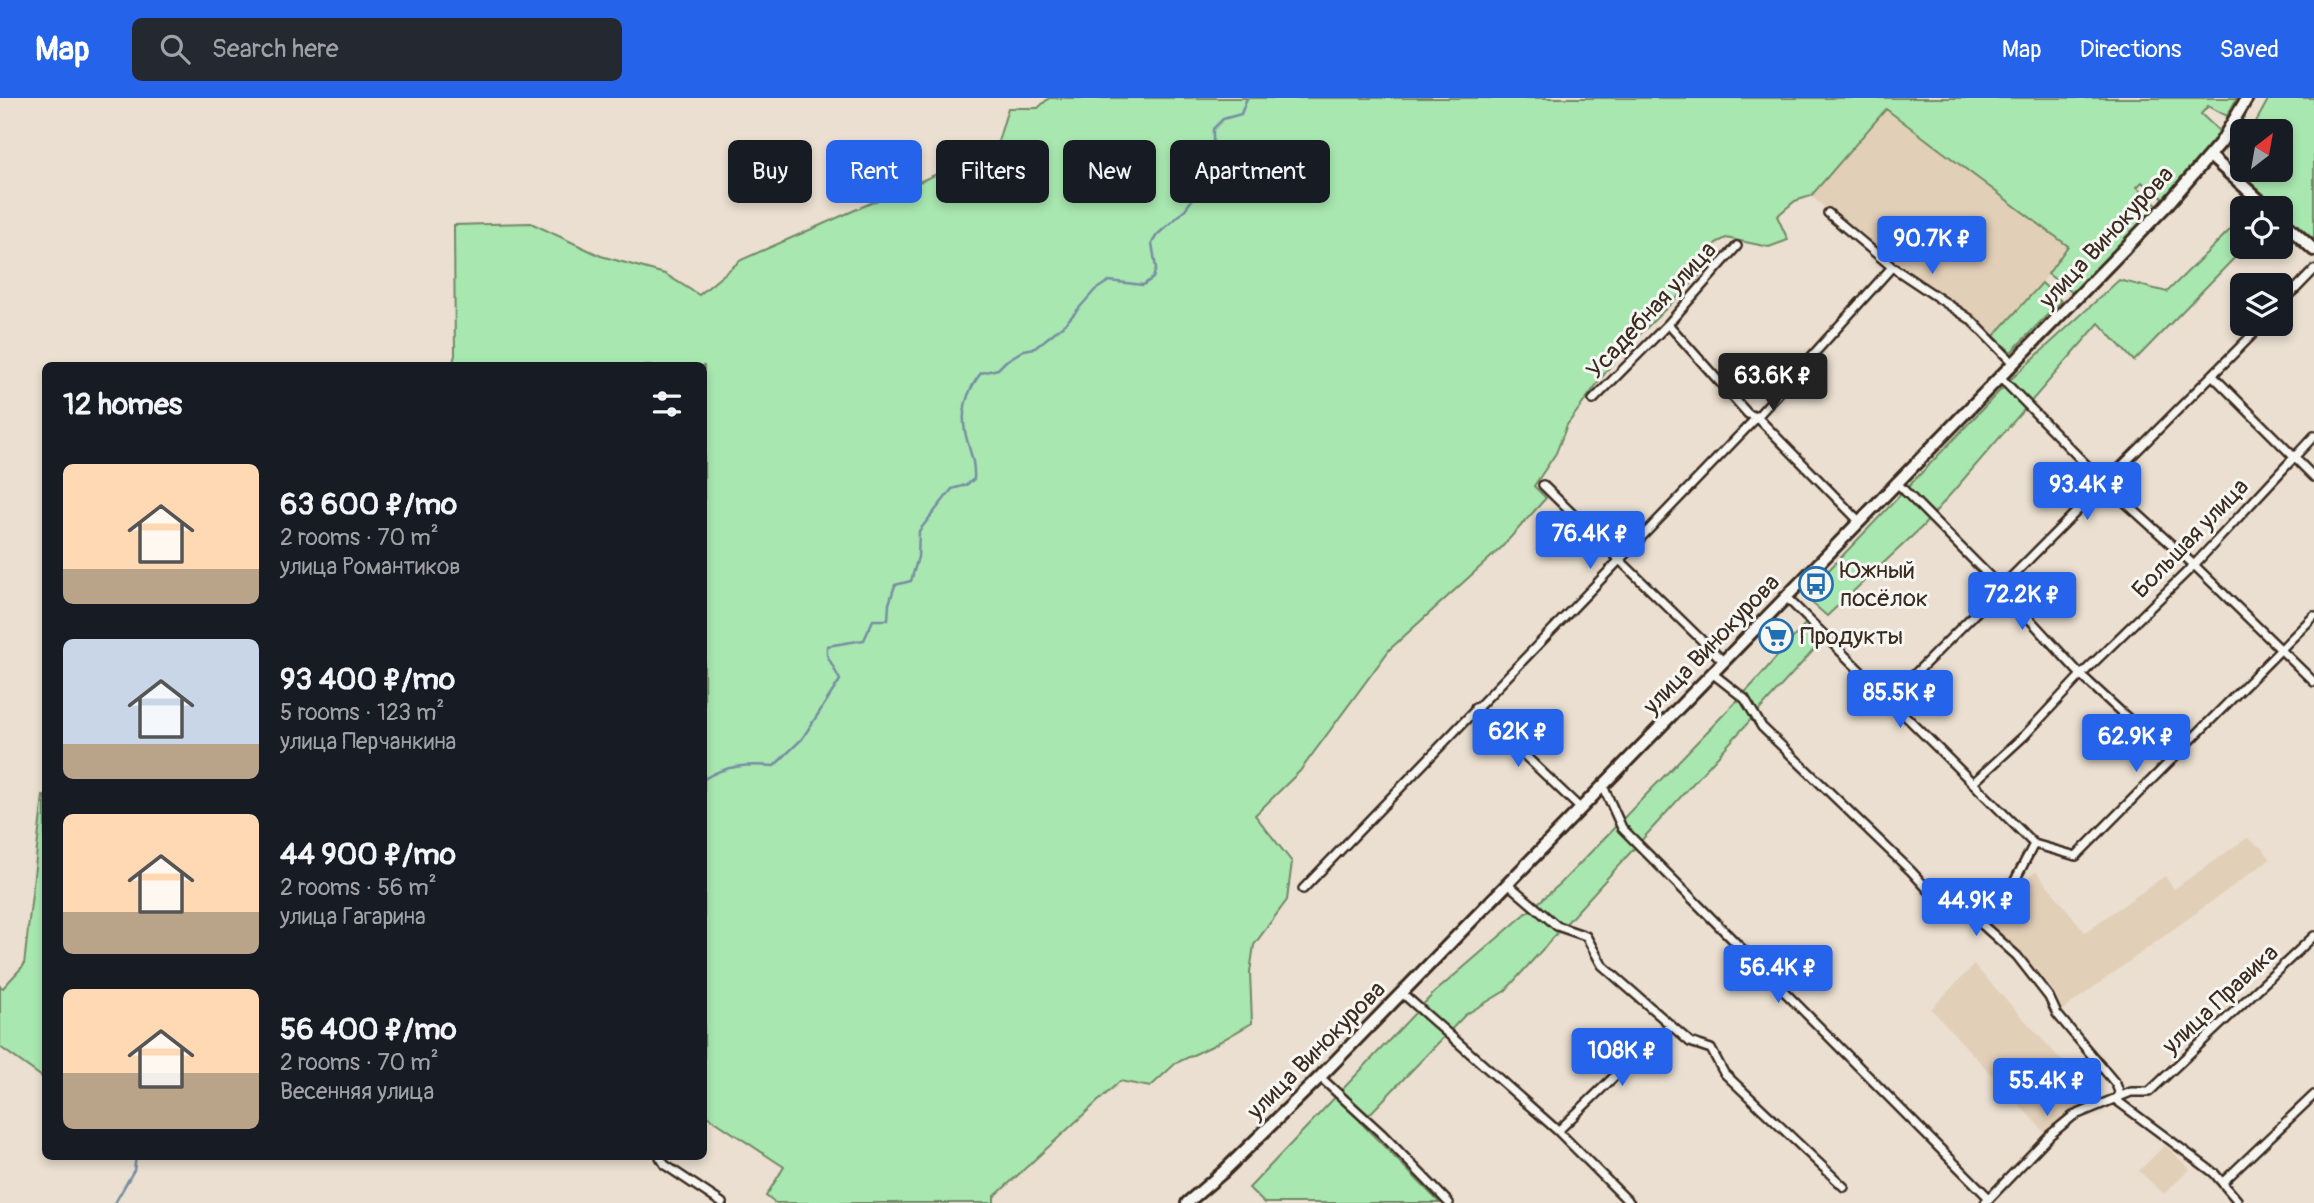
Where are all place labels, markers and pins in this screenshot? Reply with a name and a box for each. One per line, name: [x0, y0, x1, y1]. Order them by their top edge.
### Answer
pin: 90.7K ₽: [1867, 216, 1997, 276]
pin: 63.6K ₽: [1708, 354, 1838, 413]
pin: 93.4K ₽: [2022, 462, 2152, 522]
pin: 76.4K ₽: [1525, 512, 1655, 571]
place label: Южный посёлок: [1840, 556, 1928, 613]
bus stop icon: Южный посёлок: [1797, 565, 1835, 603]
pin: 72.2K ₽: [1957, 573, 2087, 632]
supermarket icon: Продукты: [1757, 617, 1795, 655]
place label: Продукты: [1800, 622, 1903, 651]
pin: 85.5K ₽: [1835, 670, 1965, 730]
pin: 62K ₽: [1469, 710, 1567, 769]
pin: 62.9K ₽: [2071, 714, 2201, 774]
pin: 44.9K ₽: [1911, 878, 2041, 938]
pin: 56.4K ₽: [1713, 946, 1843, 1005]
pin: 108K ₽: [1565, 1028, 1679, 1088]
pin: 55.4K ₽: [1982, 1058, 2112, 1118]

